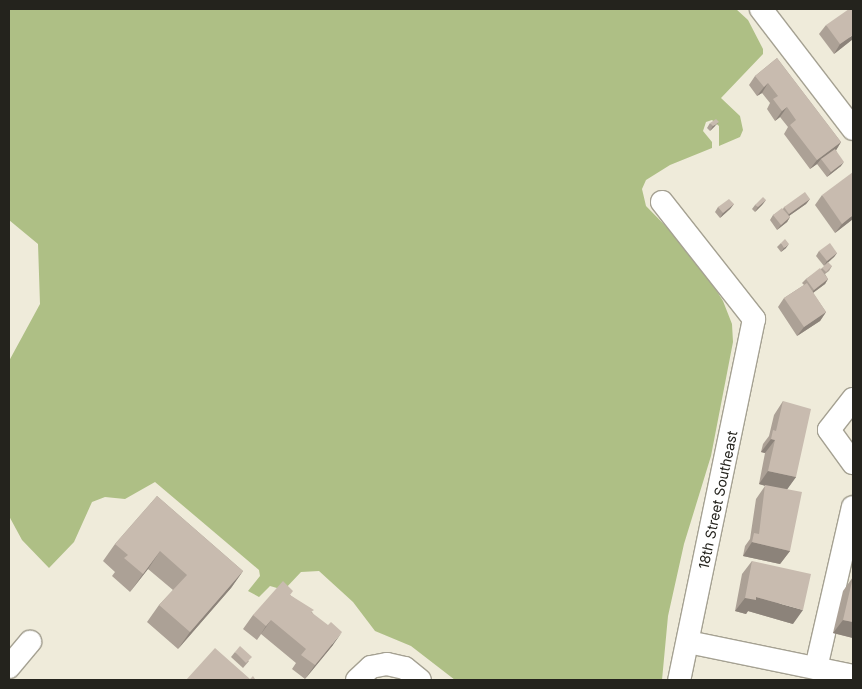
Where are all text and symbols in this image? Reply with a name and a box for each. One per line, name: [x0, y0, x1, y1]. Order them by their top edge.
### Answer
street label: 18th Street Southeast: [695, 429, 741, 571]

